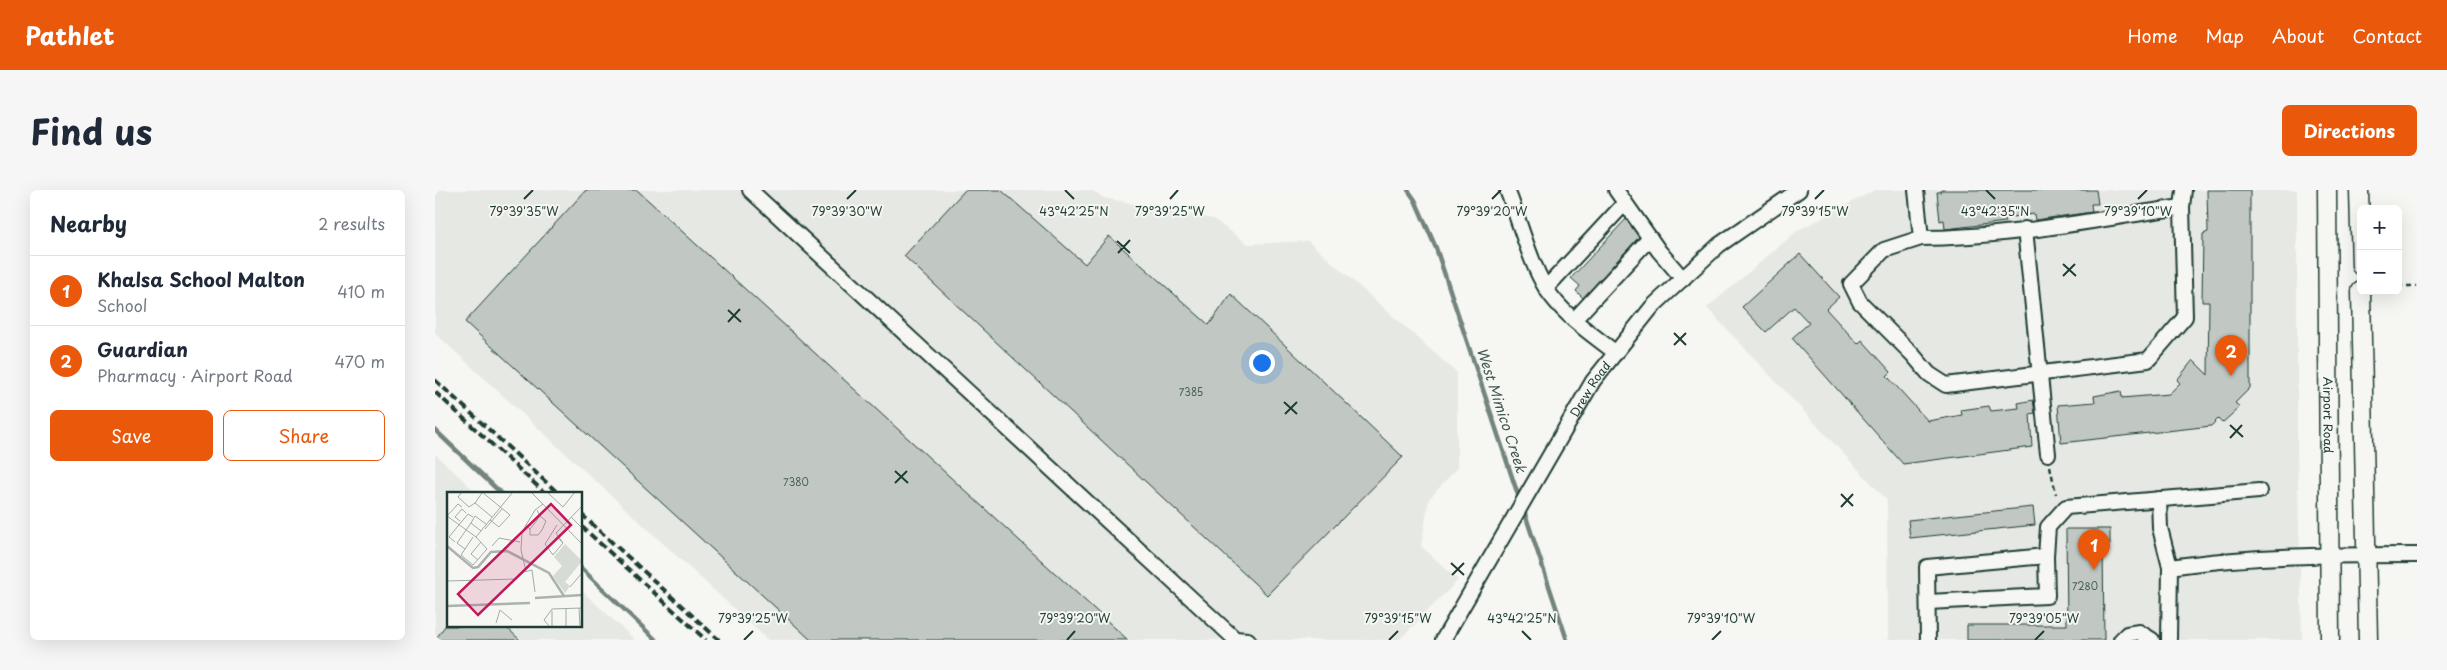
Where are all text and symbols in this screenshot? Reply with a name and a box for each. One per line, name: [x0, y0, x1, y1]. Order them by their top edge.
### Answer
text: Pathlet: [25, 17, 115, 53]
text: Home: [2127, 22, 2177, 49]
text: Map: [2205, 22, 2244, 49]
text: About: [2272, 22, 2324, 49]
text: Contact: [2352, 22, 2422, 49]
text: Find us: [30, 104, 152, 157]
button: Directions: [2282, 105, 2417, 156]
text: 79°39'35"W: [489, 202, 559, 220]
text: 79°39'30"W: [812, 202, 883, 220]
text: 43°42'25"N: [1039, 202, 1109, 220]
text: 79°39'25"W: [1135, 202, 1206, 220]
text: 79°39'20"W: [1457, 202, 1528, 220]
text: 79°39'15"W: [1782, 202, 1849, 220]
text: 43°42'35"N: [1961, 202, 2029, 220]
text: 79°39'10"W: [2104, 202, 2173, 220]
map controls: [2357, 205, 2402, 295]
button: +: [2357, 205, 2402, 250]
text: Nearby: [50, 207, 127, 239]
text: 2 results: [318, 211, 385, 235]
button: −: [2357, 250, 2402, 295]
text: Khalsa School Malton: [97, 265, 305, 293]
text: 1: [62, 279, 70, 303]
text: 410 m: [337, 279, 385, 303]
text: School: [97, 293, 147, 317]
text: Guardian: [97, 335, 188, 363]
pin: 2: [2215, 335, 2247, 376]
water label: West Mimico Creek: [1472, 345, 1533, 477]
text: 2: [60, 349, 72, 373]
text: 470 m: [335, 349, 385, 373]
your location: [1249, 350, 1275, 376]
street label: Drew Road: [1565, 357, 1615, 420]
text: Pharmacy · Airport Road: [97, 363, 293, 387]
street label: Airport Road: [2319, 377, 2338, 453]
house number: 7385: [1179, 384, 1203, 399]
button: Save: [50, 410, 213, 461]
button: Share: [223, 410, 385, 461]
house number: 7380: [783, 474, 809, 489]
inset map: [447, 492, 583, 628]
pin: 1: [2078, 529, 2110, 570]
house number: 7280: [2072, 578, 2098, 593]
text: 79°39'25"W: [718, 609, 789, 627]
text: 79°39'20"W: [1040, 609, 1111, 627]
text: 79°39'15"W: [1365, 609, 1432, 627]
text: 43°42'25"N: [1487, 609, 1557, 627]
text: 79°39'10"W: [1687, 609, 1756, 627]
text: 79°39'05"W: [2009, 609, 2080, 627]

